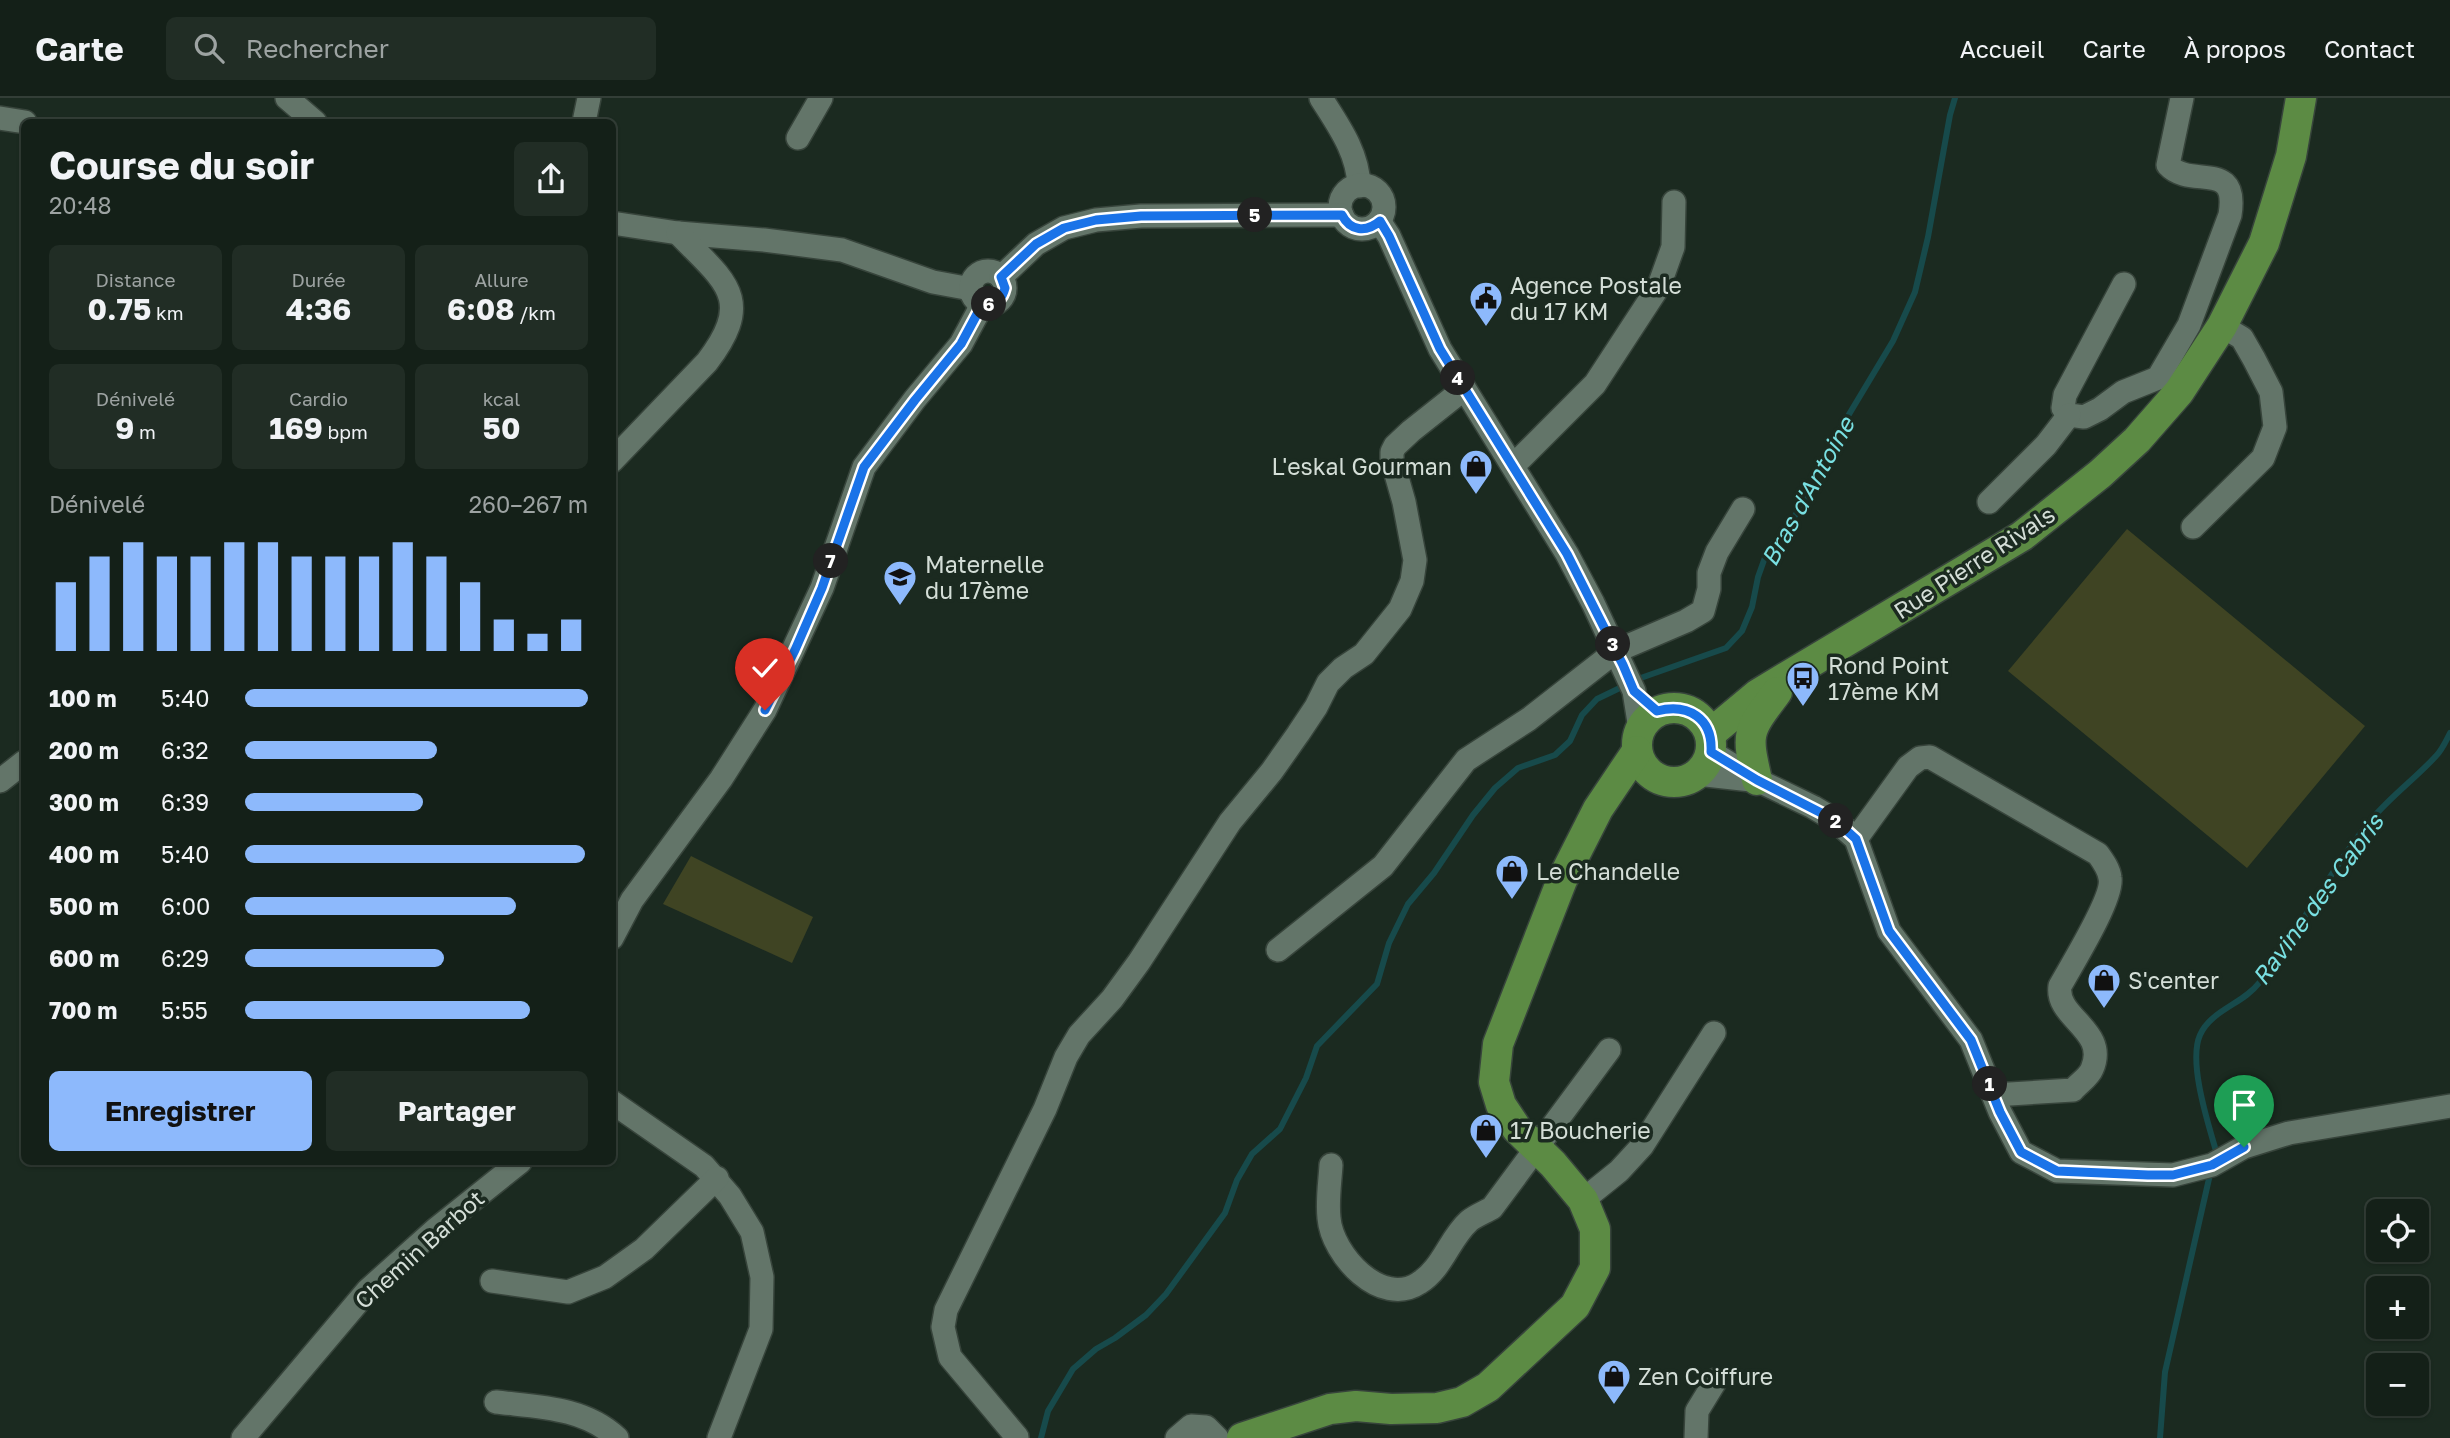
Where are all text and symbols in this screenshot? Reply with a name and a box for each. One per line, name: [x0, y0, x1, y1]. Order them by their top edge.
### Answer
search box: [166, 17, 656, 80]
text: Carte: [35, 29, 124, 68]
icon: search: [190, 29, 228, 67]
text: Rechercher: [246, 33, 389, 64]
text: Accueil: [1960, 34, 2044, 63]
text: Carte: [2082, 34, 2146, 63]
text: À propos: [2184, 34, 2286, 63]
text: Contact: [2324, 34, 2415, 63]
text: Course du soir: [49, 142, 314, 187]
button: share: [514, 142, 588, 216]
text: 20:48: [49, 191, 112, 219]
pin: 5: [1238, 198, 1272, 232]
text: 5: [1249, 203, 1260, 226]
text: Distance: [96, 268, 175, 291]
text: Durée: [291, 268, 346, 291]
text: Allure: [474, 268, 529, 291]
place label: Agence Postale du 17 KM: [1510, 271, 1682, 325]
public building icon: Agence Postale du 17 KM: [1467, 279, 1505, 328]
pin: 6: [972, 286, 1006, 322]
text: 0.75: [87, 291, 151, 327]
text: 4:36: [286, 291, 351, 327]
text: 6:08: [447, 291, 514, 327]
text: 6: [982, 292, 995, 315]
text: km: [151, 301, 184, 324]
text: /km: [514, 301, 556, 324]
pin: 4: [1440, 360, 1476, 396]
text: 4: [1452, 366, 1463, 389]
text: Dénivelé: [96, 387, 175, 410]
text: Cardio: [289, 387, 348, 410]
text: kcal: [483, 387, 520, 410]
text: 9: [115, 410, 134, 446]
text: 169: [269, 410, 323, 446]
text: 50: [483, 410, 520, 446]
water label: Bras d'Antoine: [1754, 410, 1861, 570]
text: m: [134, 420, 156, 443]
text: bpm: [323, 420, 368, 443]
shop icon: L'eskal Gourman: [1457, 447, 1495, 496]
place label: L'eskal Gourman: [1272, 452, 1452, 480]
text: Dénivelé: [49, 490, 145, 518]
text: 260–267 m: [469, 490, 588, 518]
street label: Rue Pierre Rivals: [1888, 500, 2060, 624]
pin: 7: [814, 544, 848, 578]
text: 7: [825, 549, 836, 572]
place label: Maternelle du 17ème: [925, 550, 1044, 604]
school or university icon: Maternelle du 17ème: [881, 558, 919, 607]
pin: 3: [1596, 626, 1630, 662]
text: 3: [1607, 632, 1618, 655]
pin: [735, 638, 795, 710]
icon: check: [746, 649, 784, 687]
place label: Rond Point 17ème KM: [1828, 651, 1949, 705]
bus stop icon: Rond Point 17ème KM: [1784, 659, 1822, 708]
text: 100 m: [49, 684, 117, 712]
text: 5:40: [161, 684, 210, 712]
text: 200 m: [49, 736, 119, 764]
text: 6:32: [161, 736, 209, 764]
text: 300 m: [49, 788, 119, 816]
text: 6:39: [161, 788, 209, 816]
pin: 2: [1818, 804, 1854, 838]
water label: Ravine des Cabris: [2245, 807, 2390, 990]
text: 2: [1830, 809, 1841, 832]
text: 400 m: [49, 840, 119, 868]
text: 5:40: [161, 840, 210, 868]
shop icon: Le Chandelle: [1493, 852, 1531, 901]
place label: Le Chandelle: [1536, 857, 1680, 885]
text: 500 m: [49, 892, 119, 920]
text: 6:00: [161, 892, 210, 920]
text: 600 m: [49, 944, 119, 972]
text: 6:29: [161, 944, 209, 972]
shop icon: S'center: [2085, 961, 2123, 1010]
place label: S'center: [2128, 966, 2219, 994]
text: 700 m: [49, 996, 117, 1024]
text: 5:55: [161, 996, 208, 1024]
pin: 1: [1972, 1066, 2008, 1102]
button: Enregistrer: [49, 1071, 312, 1151]
button: Partager: [326, 1071, 588, 1151]
text: 1: [1985, 1072, 1994, 1095]
pin: [2214, 1075, 2274, 1147]
icon: arrive: [2225, 1086, 2263, 1124]
shop icon: 17 Boucherie: [1467, 1111, 1505, 1160]
place label: 17 Boucherie: [1510, 1116, 1651, 1144]
street label: Chemin Barbot: [349, 1184, 489, 1314]
map controls: [2366, 1199, 2429, 1416]
button: locate: [2366, 1199, 2429, 1262]
button: +: [2366, 1276, 2429, 1339]
button: −: [2366, 1353, 2429, 1416]
shop icon: Zen Coiffure: [1595, 1357, 1633, 1406]
place label: Zen Coiffure: [1638, 1362, 1773, 1390]

